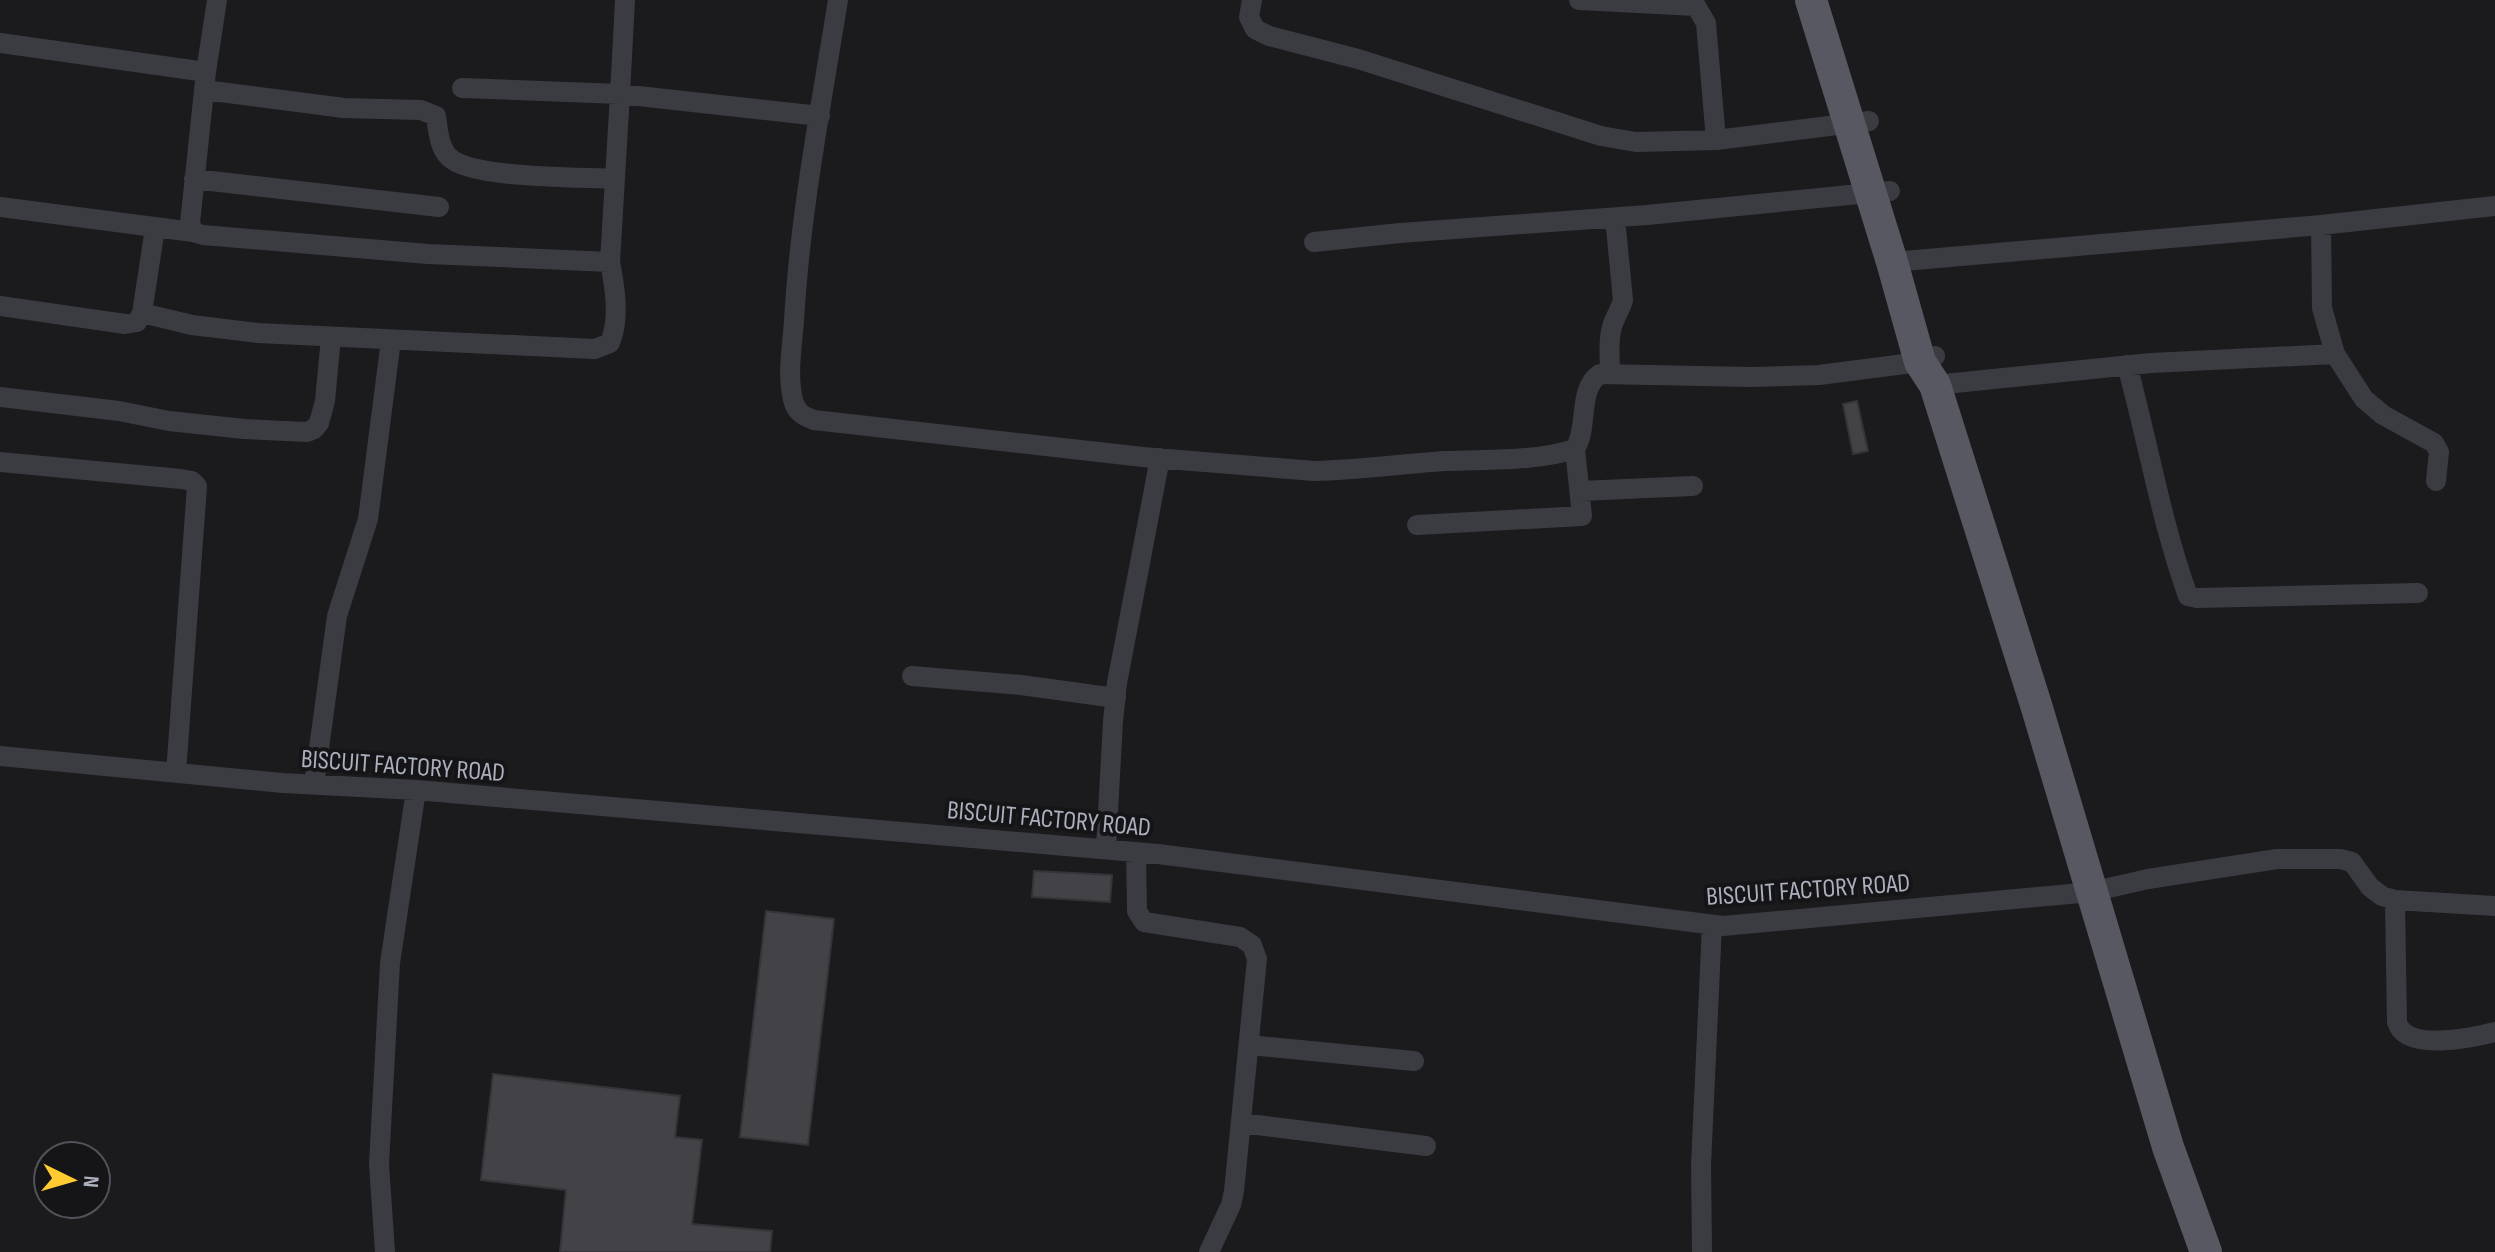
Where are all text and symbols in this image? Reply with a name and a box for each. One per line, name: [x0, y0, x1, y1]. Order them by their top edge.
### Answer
street label: BISCUIT FACTORY ROAD: [300, 744, 506, 789]
street label: BISCUIT FACTORY ROAD: [946, 795, 1152, 844]
street label: BISCUIT FACTORY ROAD: [1705, 868, 1911, 913]
north arrow: [32, 1140, 112, 1220]
text: N: [76, 1175, 104, 1189]

